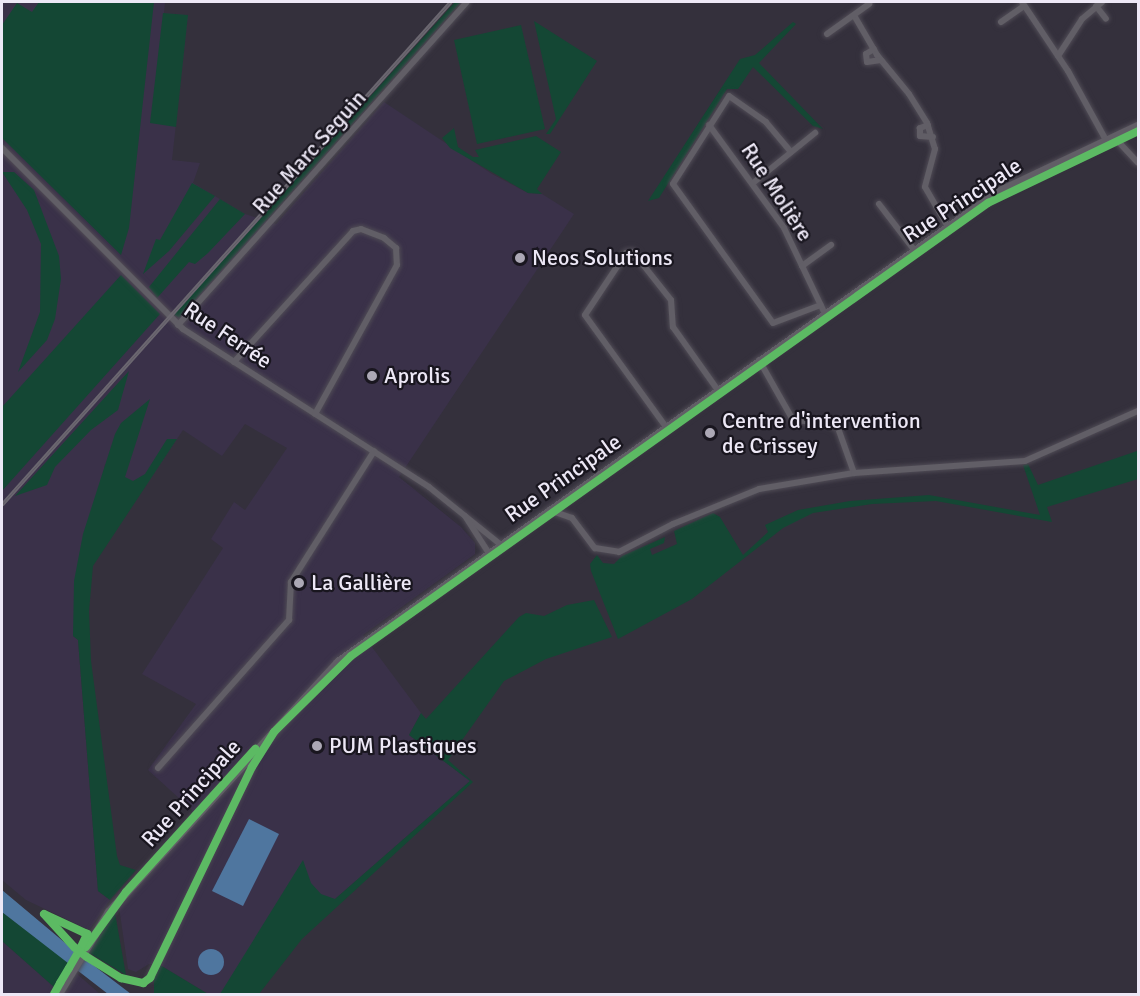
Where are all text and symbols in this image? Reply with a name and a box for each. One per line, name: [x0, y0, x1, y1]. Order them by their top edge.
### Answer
street label: Rue Marc Seguin: [247, 85, 371, 219]
street label: Rue Molière: [735, 138, 819, 246]
street label: Rue Principale: [898, 152, 1026, 248]
place label: Neos Solutions: [532, 245, 673, 271]
marker: Neos Solutions: [513, 251, 527, 265]
street label: Rue Ferrée: [179, 296, 277, 374]
place label: Aprolis: [384, 363, 450, 389]
marker: Aprolis: [365, 369, 379, 383]
place label: Centre d'intervention de Crissey: [722, 407, 921, 458]
marker: Centre d'intervention de Crissey: [703, 426, 717, 440]
street label: Rue Principale: [500, 428, 626, 528]
place label: La Gallière: [311, 570, 412, 596]
marker: La Gallière: [292, 576, 306, 590]
place label: PUM Plastiques: [329, 733, 477, 759]
street label: Rue Principale: [136, 734, 246, 852]
marker: PUM Plastiques: [310, 739, 324, 753]

